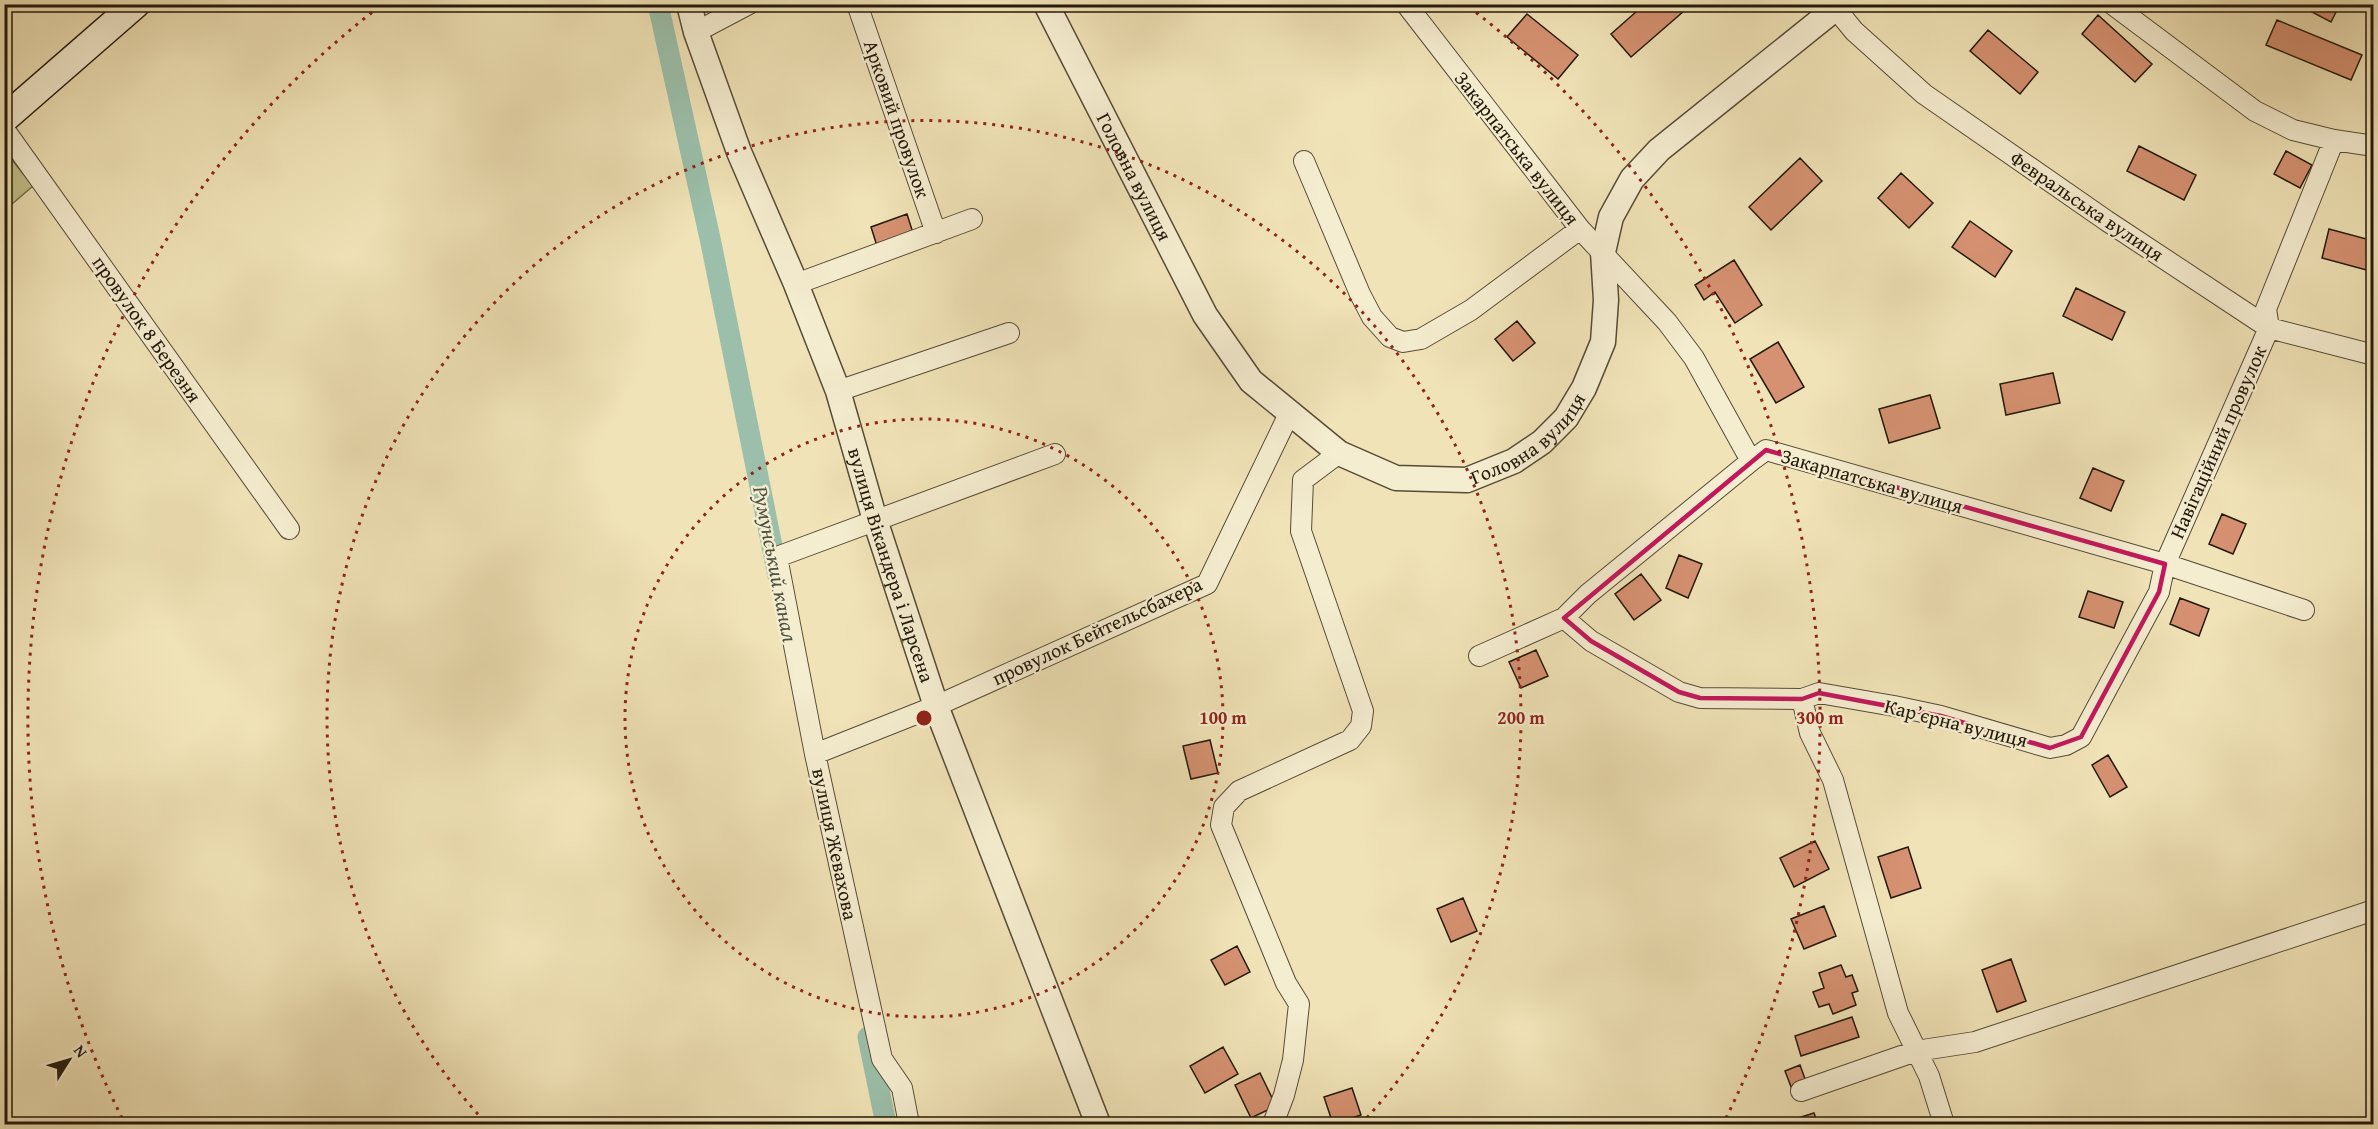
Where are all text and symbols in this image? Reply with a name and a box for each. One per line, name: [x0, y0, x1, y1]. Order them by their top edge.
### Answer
street label: Арковий провулок: [857, 36, 938, 202]
street label: Закарпатська вулиця: [1448, 65, 1587, 231]
street label: Головна вулиця: [1090, 107, 1180, 246]
street label: Февральська вулиця: [2005, 143, 2170, 268]
street label: провулок 8 Березня: [86, 249, 209, 408]
street label: Навігаційний провулок: [2162, 340, 2273, 543]
street label: Головна вулиця: [1466, 387, 1592, 491]
street label: Закарпатська вулиця: [1778, 441, 1967, 520]
street label: вулиця Вікандера і Ларсена: [841, 444, 942, 687]
water label: Румунський канал: [745, 482, 806, 645]
street label: провулок Бейтельсбахера: [987, 569, 1207, 692]
street label: Карʼєрна вулиця: [1881, 691, 2031, 754]
text: 100 m: [1199, 704, 1247, 731]
text: 200 m: [1497, 704, 1545, 731]
text: 300 m: [1796, 704, 1844, 731]
centre of rings: [914, 708, 934, 728]
street label: вулиця Жевахова: [805, 765, 866, 923]
north arrow: [39, 1030, 99, 1090]
text: N: [68, 1039, 94, 1063]

